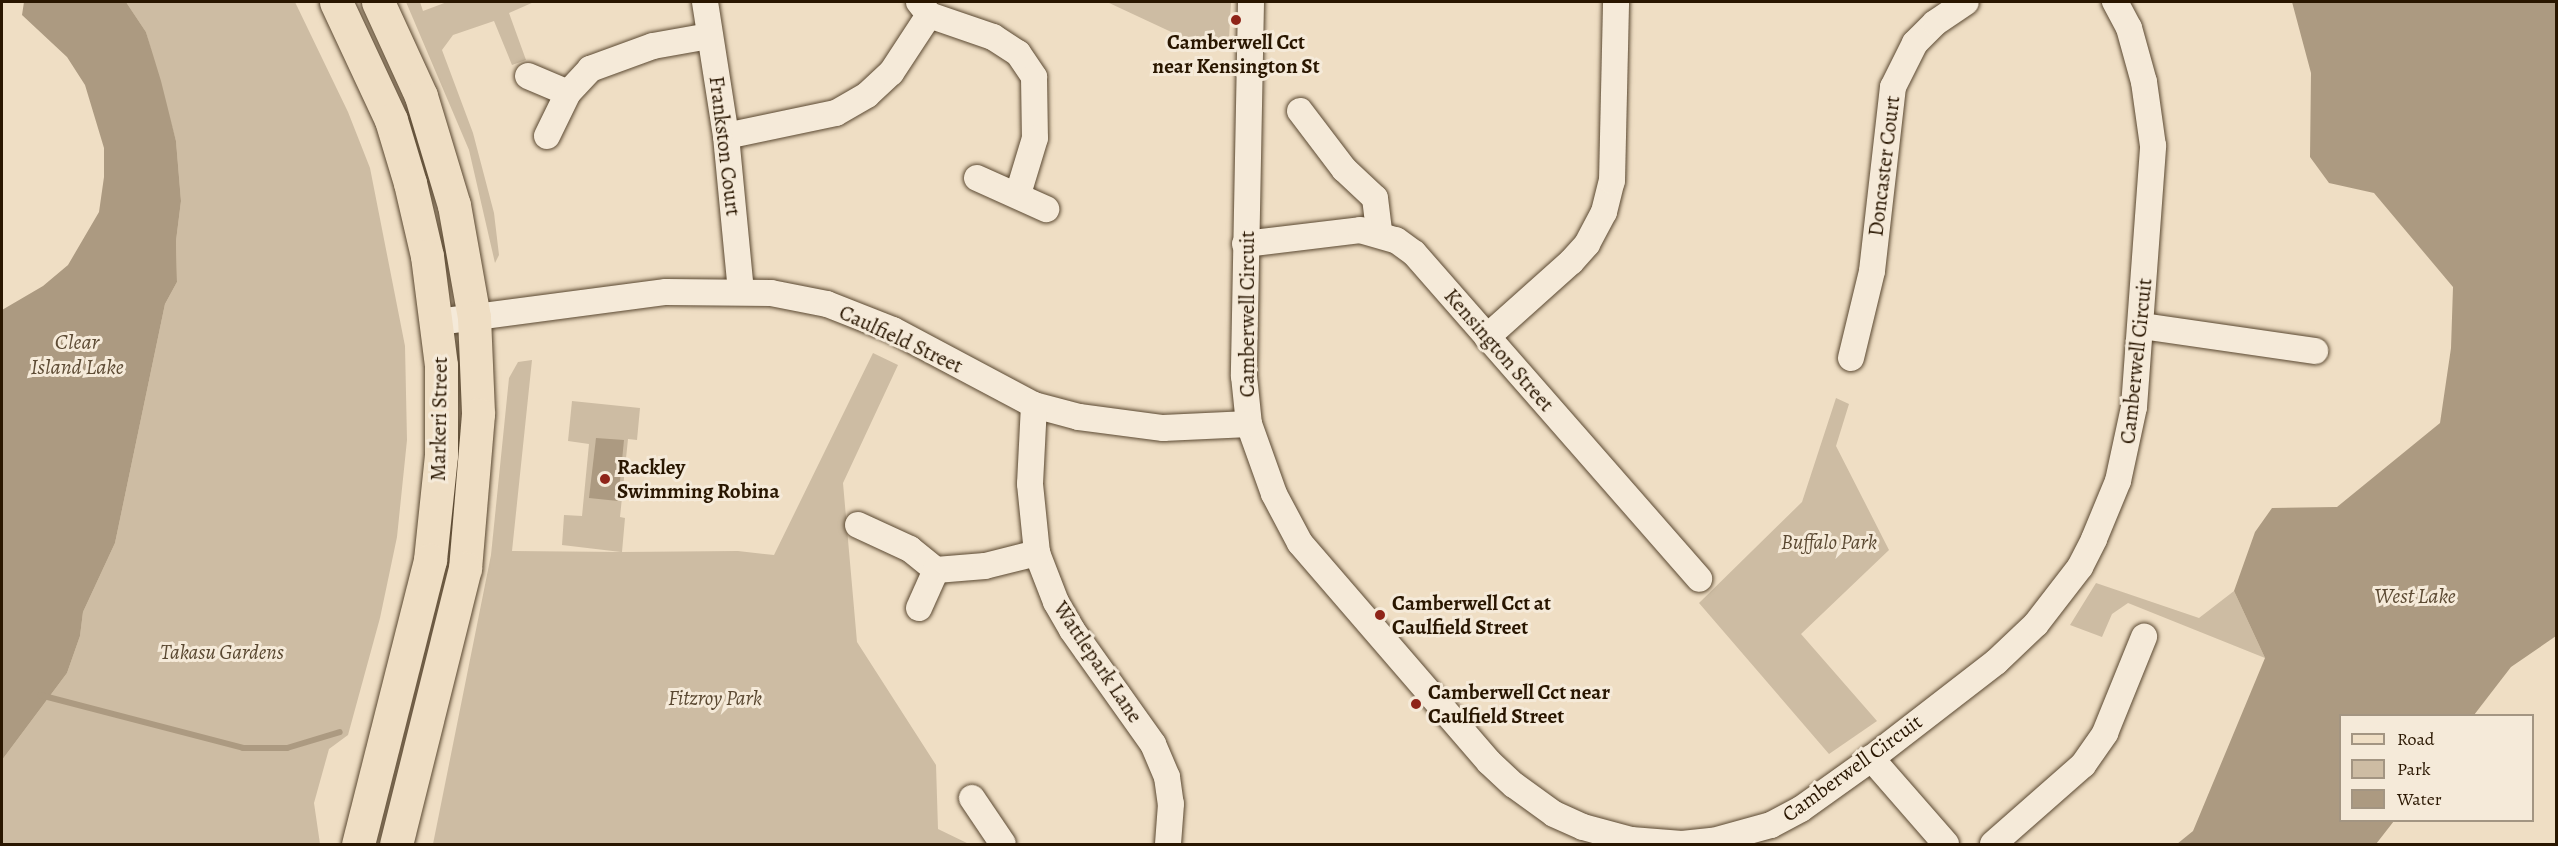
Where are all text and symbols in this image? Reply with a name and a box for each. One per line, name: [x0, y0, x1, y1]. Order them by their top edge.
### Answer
marker: Camberwell Cct near Kensington St: [1229, 13, 1243, 27]
place label: Camberwell Cct near Kensington St: [1152, 29, 1320, 79]
street label: Frankston Court: [704, 75, 746, 217]
street label: Doncaster Court: [1863, 94, 1905, 238]
street label: Camberwell Circuit: [1234, 231, 1260, 397]
street label: Camberwell Circuit: [2115, 277, 2157, 445]
street label: Kensington Street: [1439, 283, 1559, 417]
street label: Caulfield Street: [835, 299, 967, 379]
water label: Clear Island Lake: [30, 329, 124, 380]
street label: Markeri Street: [425, 356, 453, 482]
place label: Rackley Swimming Robina: [617, 454, 780, 504]
marker: Rackley Swimming Robina: [598, 472, 612, 486]
park label: Buffalo Park: [1781, 529, 1877, 555]
water label: West Lake: [2374, 584, 2456, 610]
place label: Camberwell Cct at Caulfield Street: [1392, 590, 1551, 640]
street label: Wattlepark Lane: [1048, 597, 1148, 727]
marker: Camberwell Cct at Caulfield Street: [1373, 608, 1387, 622]
park label: Takasu Gardens: [160, 639, 284, 665]
place label: Camberwell Cct near Caulfield Street: [1428, 679, 1610, 729]
park label: Fitzroy Park: [668, 685, 762, 711]
marker: Camberwell Cct near Caulfield Street: [1409, 697, 1423, 711]
street label: Camberwell Circuit: [1777, 709, 1927, 827]
legend: [2339, 714, 2534, 822]
text: Road: [2397, 727, 2434, 751]
text: Park: [2397, 757, 2431, 781]
text: Water: [2397, 787, 2442, 811]

